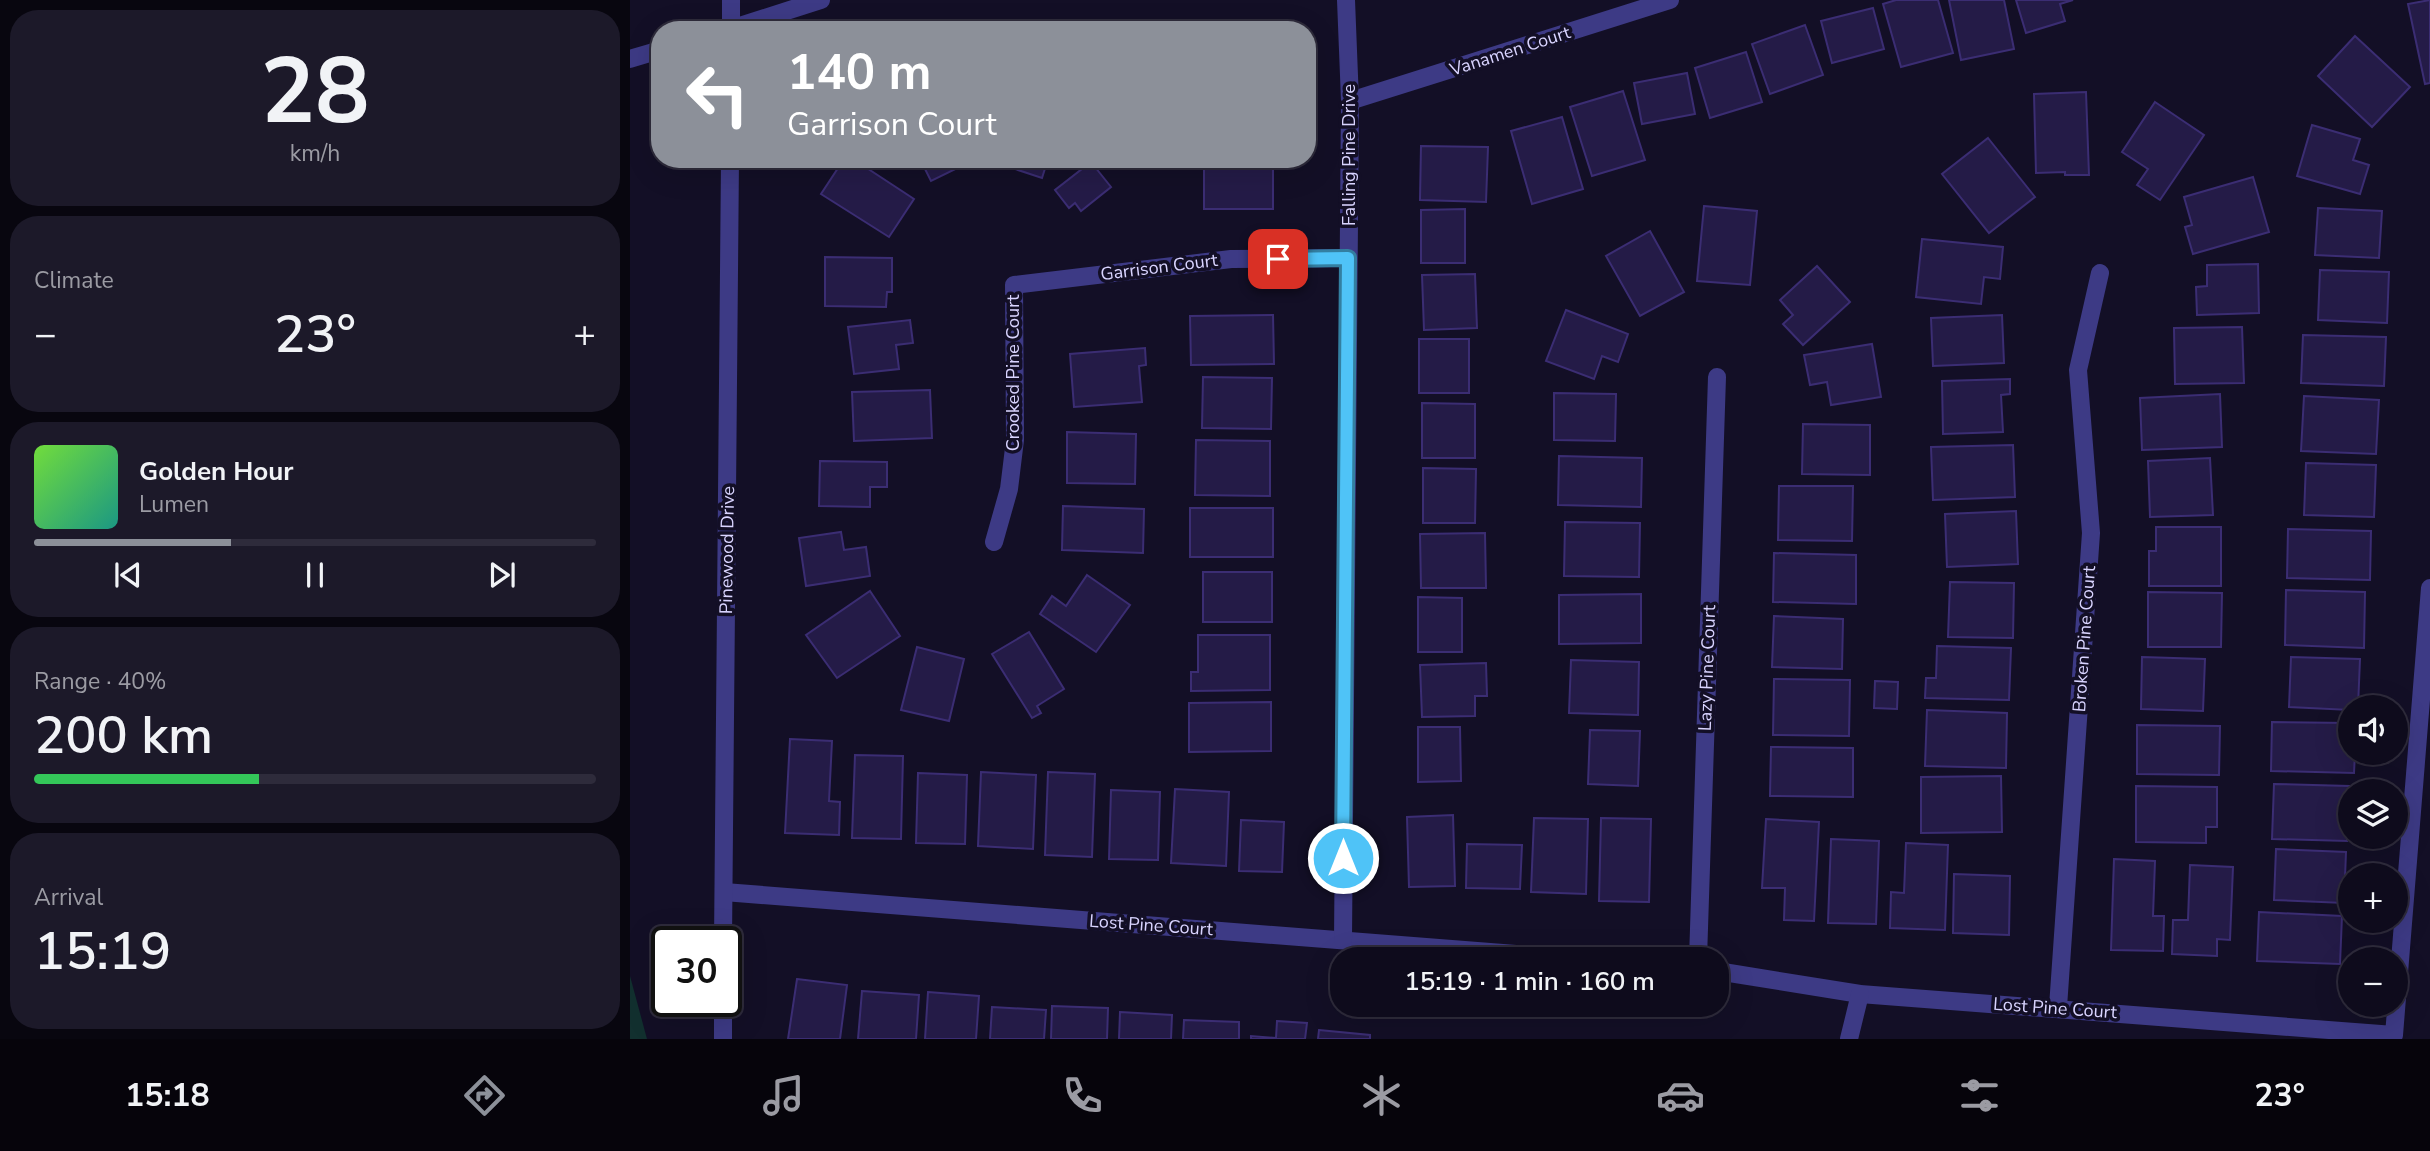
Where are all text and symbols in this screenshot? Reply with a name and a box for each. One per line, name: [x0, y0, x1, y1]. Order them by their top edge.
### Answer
street label: Vanamen Court: [1446, 20, 1574, 82]
text: 28: [260, 30, 370, 154]
text: 140 m: [787, 39, 931, 106]
icon: left: [672, 49, 763, 140]
street label: Falling Pine Drive: [1337, 84, 1361, 226]
text: Garrison Court: [787, 103, 997, 146]
text: km/h: [290, 138, 340, 169]
pin: [1248, 229, 1308, 289]
icon: arrive: [1259, 240, 1297, 278]
street label: Garrison Court: [1099, 248, 1220, 286]
text: Climate: [34, 265, 114, 296]
street label: Crooked Pine Court: [1001, 294, 1025, 451]
text: 23°: [274, 299, 356, 370]
text: −: [34, 309, 57, 360]
text: +: [573, 309, 596, 360]
text: Golden Hour: [139, 454, 294, 489]
street label: Pinewood Drive: [714, 486, 740, 614]
text: Lumen: [139, 489, 209, 520]
icon: previous: [109, 556, 147, 594]
icon: pause: [296, 556, 334, 594]
icon: next: [483, 556, 521, 594]
street label: Broken Pine Court: [2067, 564, 2101, 713]
street label: Lazy Pine Court: [1693, 604, 1721, 731]
text: Range · 40%: [34, 666, 166, 697]
map controls: [2338, 695, 2408, 1017]
button: sound: [2338, 695, 2408, 765]
text: 200 km: [34, 700, 213, 771]
button: layers: [2338, 779, 2408, 849]
position arrow: [1306, 821, 1380, 895]
button: +: [2338, 863, 2408, 933]
text: Arrival: [34, 882, 103, 913]
street label: Lost Pine Court: [1088, 909, 1214, 941]
text: 15:19: [34, 916, 171, 987]
speed limit sign: 30: [651, 926, 742, 1017]
button: −: [2338, 947, 2408, 1017]
text: 15:19 · 1 min · 160 m: [1404, 964, 1655, 999]
street label: Lost Pine Court: [1992, 992, 2118, 1024]
icon: directions: [460, 1071, 509, 1120]
icon: music: [759, 1071, 808, 1120]
icon: phone: [1058, 1071, 1107, 1120]
icon: climate: [1357, 1071, 1406, 1120]
icon: car: [1656, 1071, 1705, 1120]
icon: filters: [1955, 1071, 2004, 1120]
text: 15:18: [125, 1074, 210, 1117]
text: 23°: [2254, 1074, 2305, 1117]

